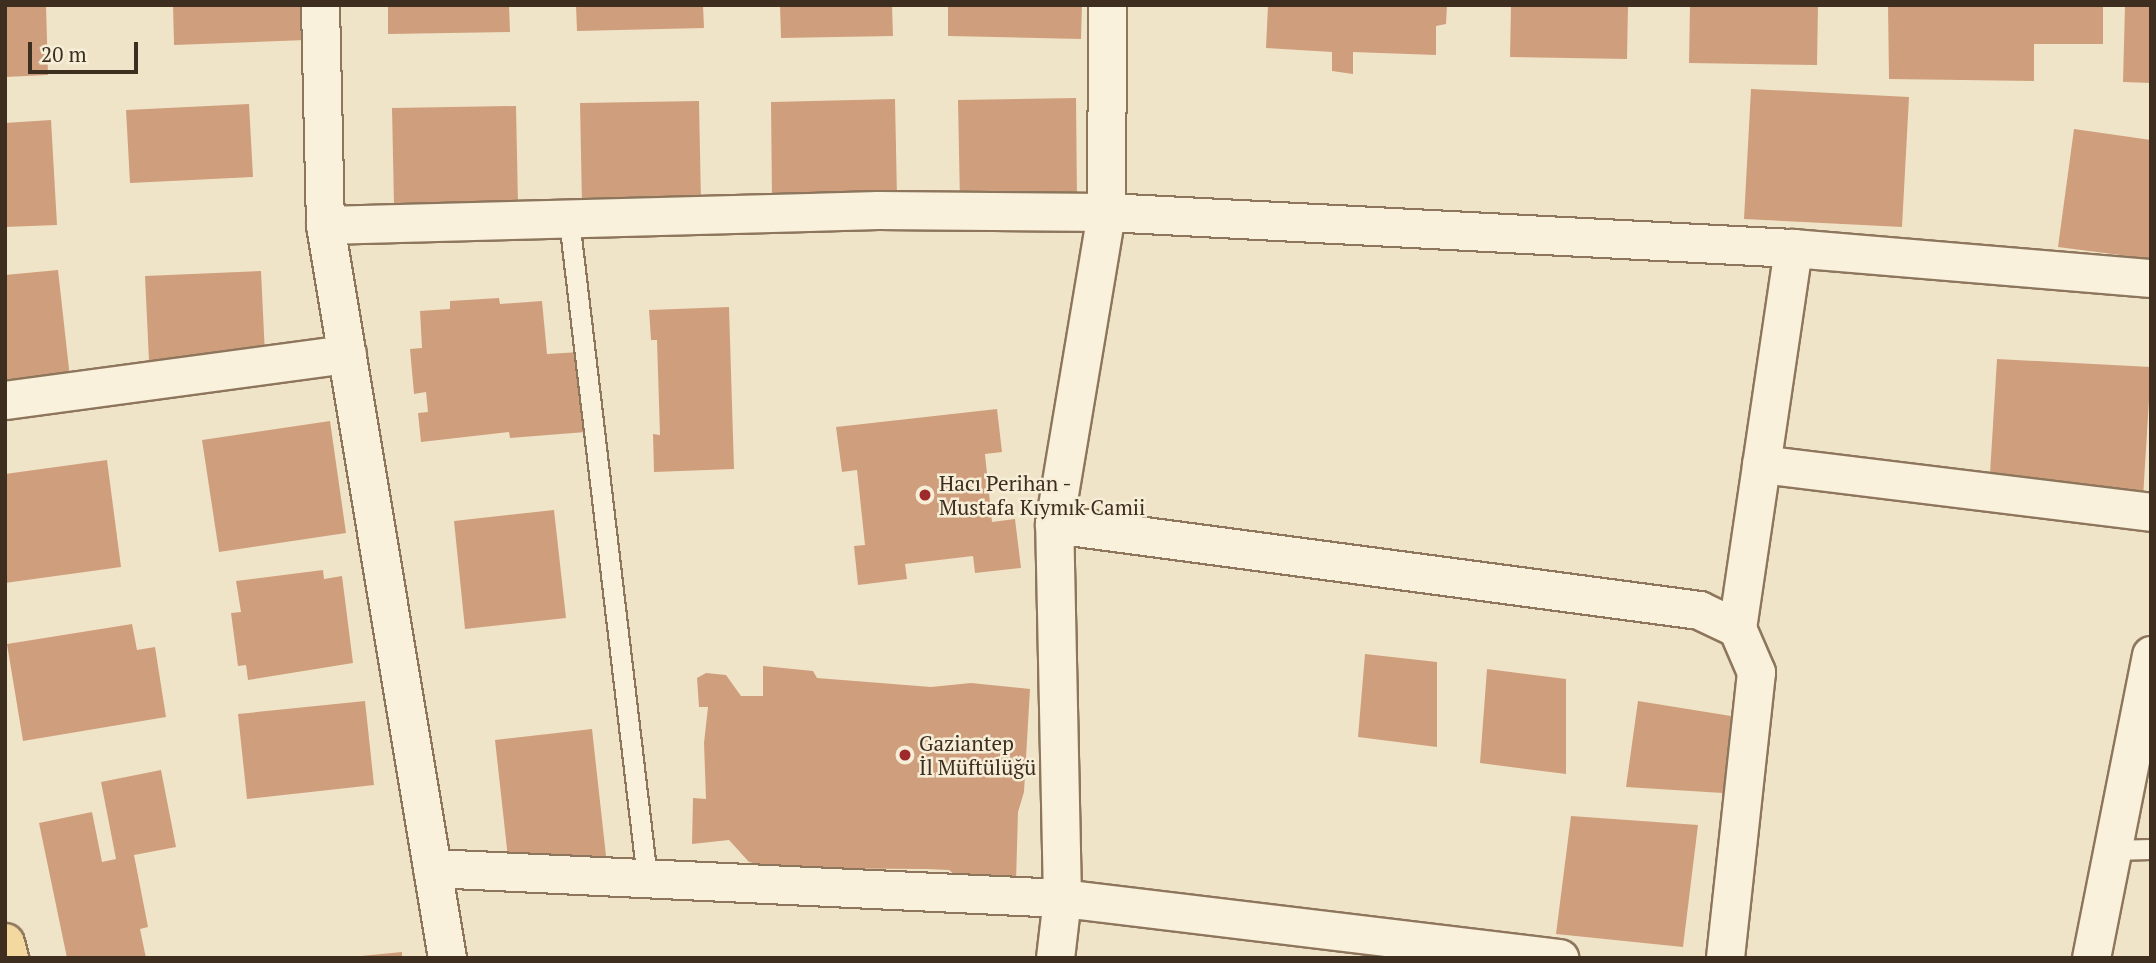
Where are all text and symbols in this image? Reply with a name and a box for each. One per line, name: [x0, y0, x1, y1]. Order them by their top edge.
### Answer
scale bar: [32, 28, 142, 72]
text: 20 m: [41, 40, 87, 68]
place label: Hacı Perihan - Mustafa Kıymık Camii: [939, 470, 1145, 520]
marker: Hacı Perihan - Mustafa Kıymık Camii: [917, 487, 933, 503]
place label: Gaziantep İl Müftülüğü: [919, 730, 1036, 780]
marker: Gaziantep İl Müftülüğü: [897, 747, 913, 763]

